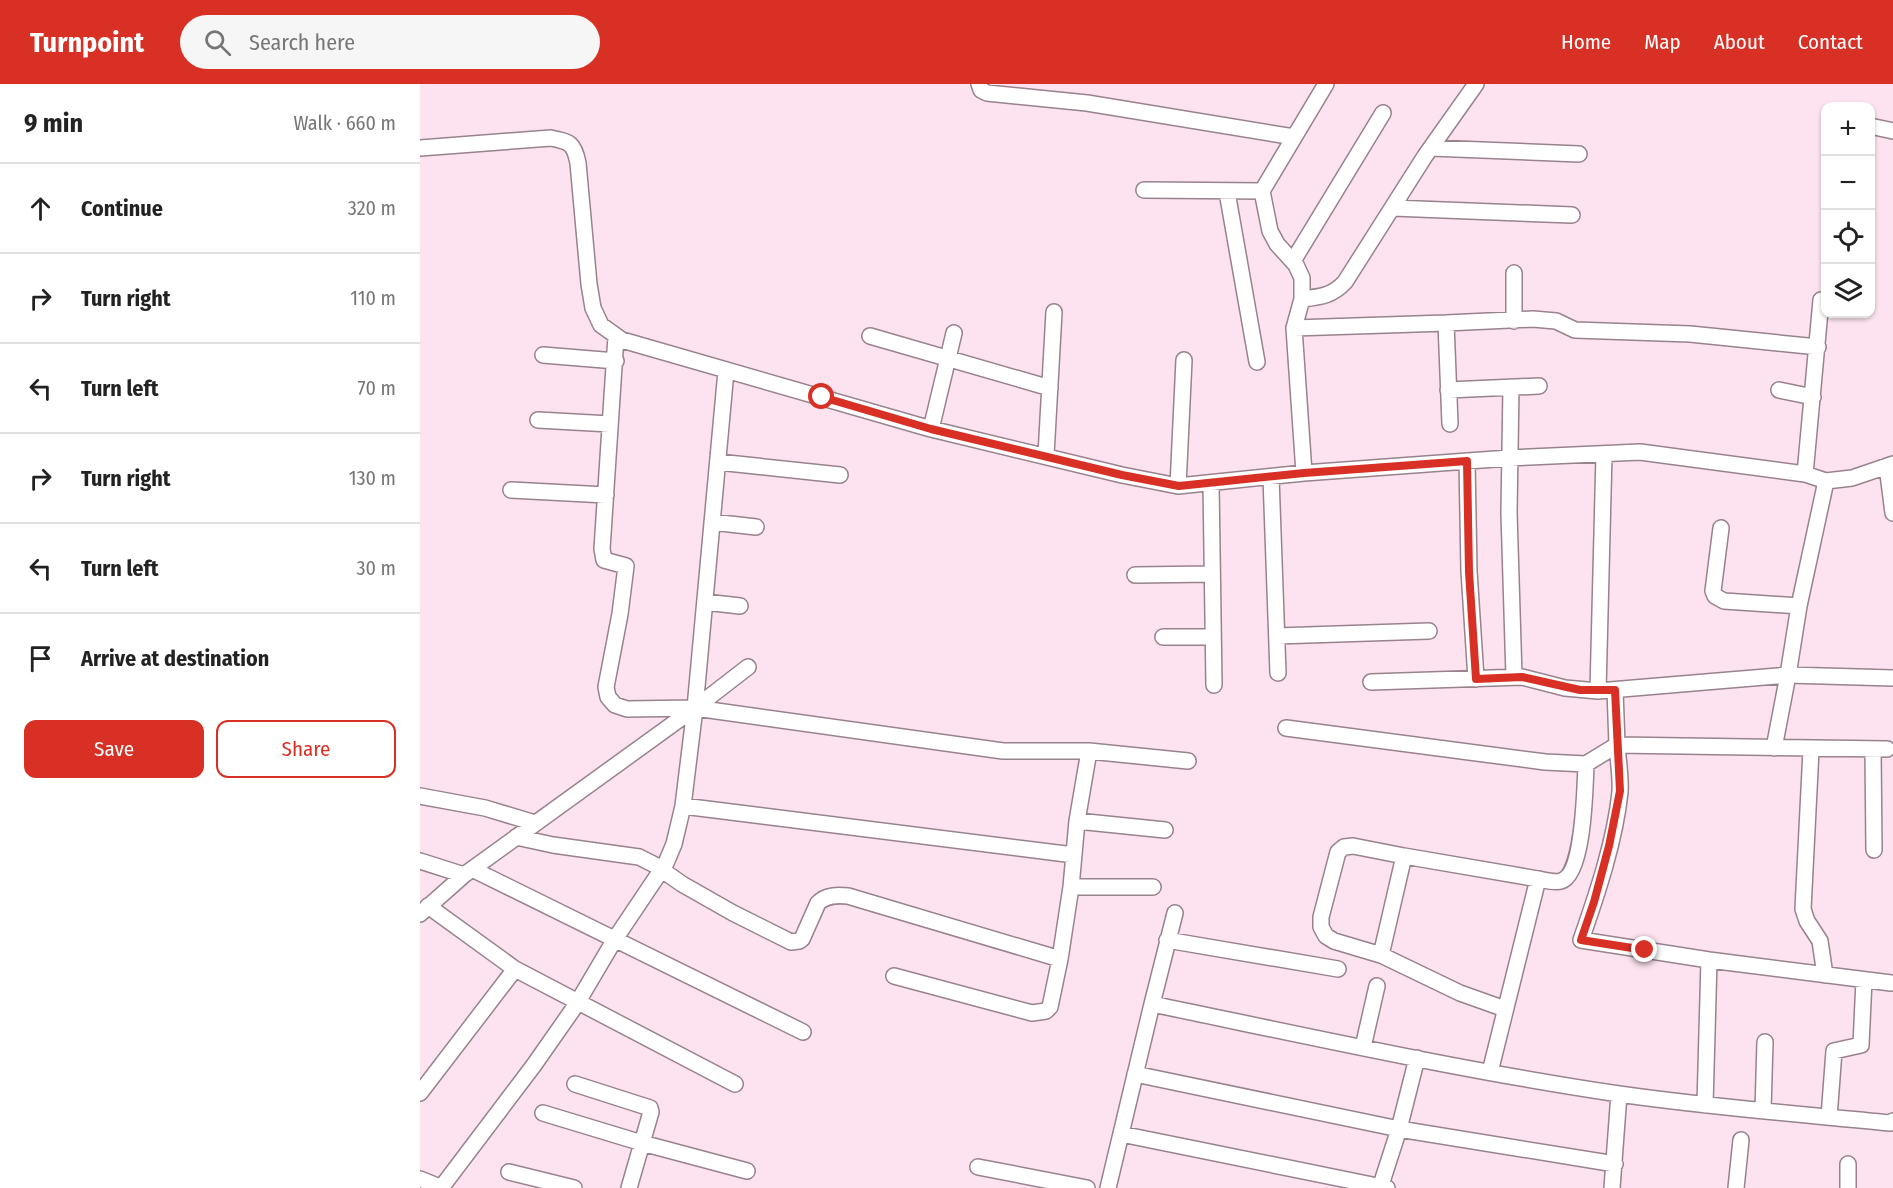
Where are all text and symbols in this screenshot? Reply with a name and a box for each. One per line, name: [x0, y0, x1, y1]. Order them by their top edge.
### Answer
search box: [180, 15, 600, 69]
text: Turnpoint: [30, 26, 144, 59]
icon: search: [201, 26, 234, 59]
text: Search here: [249, 29, 355, 56]
text: Home: [1561, 29, 1611, 55]
text: Map: [1644, 29, 1681, 55]
text: About: [1714, 29, 1765, 55]
text: Contact: [1798, 29, 1863, 55]
map controls: [1821, 102, 1875, 318]
button: +: [1821, 102, 1875, 156]
text: 9 min: [24, 108, 83, 139]
text: Walk · 660 m: [293, 111, 396, 135]
button: −: [1821, 156, 1875, 210]
icon: ahead: [24, 192, 57, 225]
text: Continue: [81, 195, 163, 222]
text: 320 m: [348, 196, 396, 220]
button: locate: [1821, 210, 1875, 264]
button: layers: [1821, 264, 1875, 318]
icon: right: [24, 282, 57, 315]
text: Turn right: [81, 285, 170, 312]
text: 110 m: [350, 286, 396, 310]
icon: left: [24, 372, 57, 405]
text: Turn left: [81, 375, 159, 402]
text: 70 m: [358, 376, 396, 400]
route start: [808, 383, 834, 409]
icon: right: [24, 462, 57, 495]
text: Turn right: [81, 465, 170, 492]
text: 130 m: [349, 466, 396, 490]
icon: left: [24, 552, 57, 585]
text: Turn left: [81, 555, 159, 582]
text: 30 m: [356, 556, 396, 580]
icon: arrive: [24, 642, 57, 675]
text: Arrive at destination: [81, 645, 269, 672]
button: Save: [24, 720, 204, 778]
button: Share: [216, 720, 396, 778]
route end: [1631, 936, 1657, 962]

